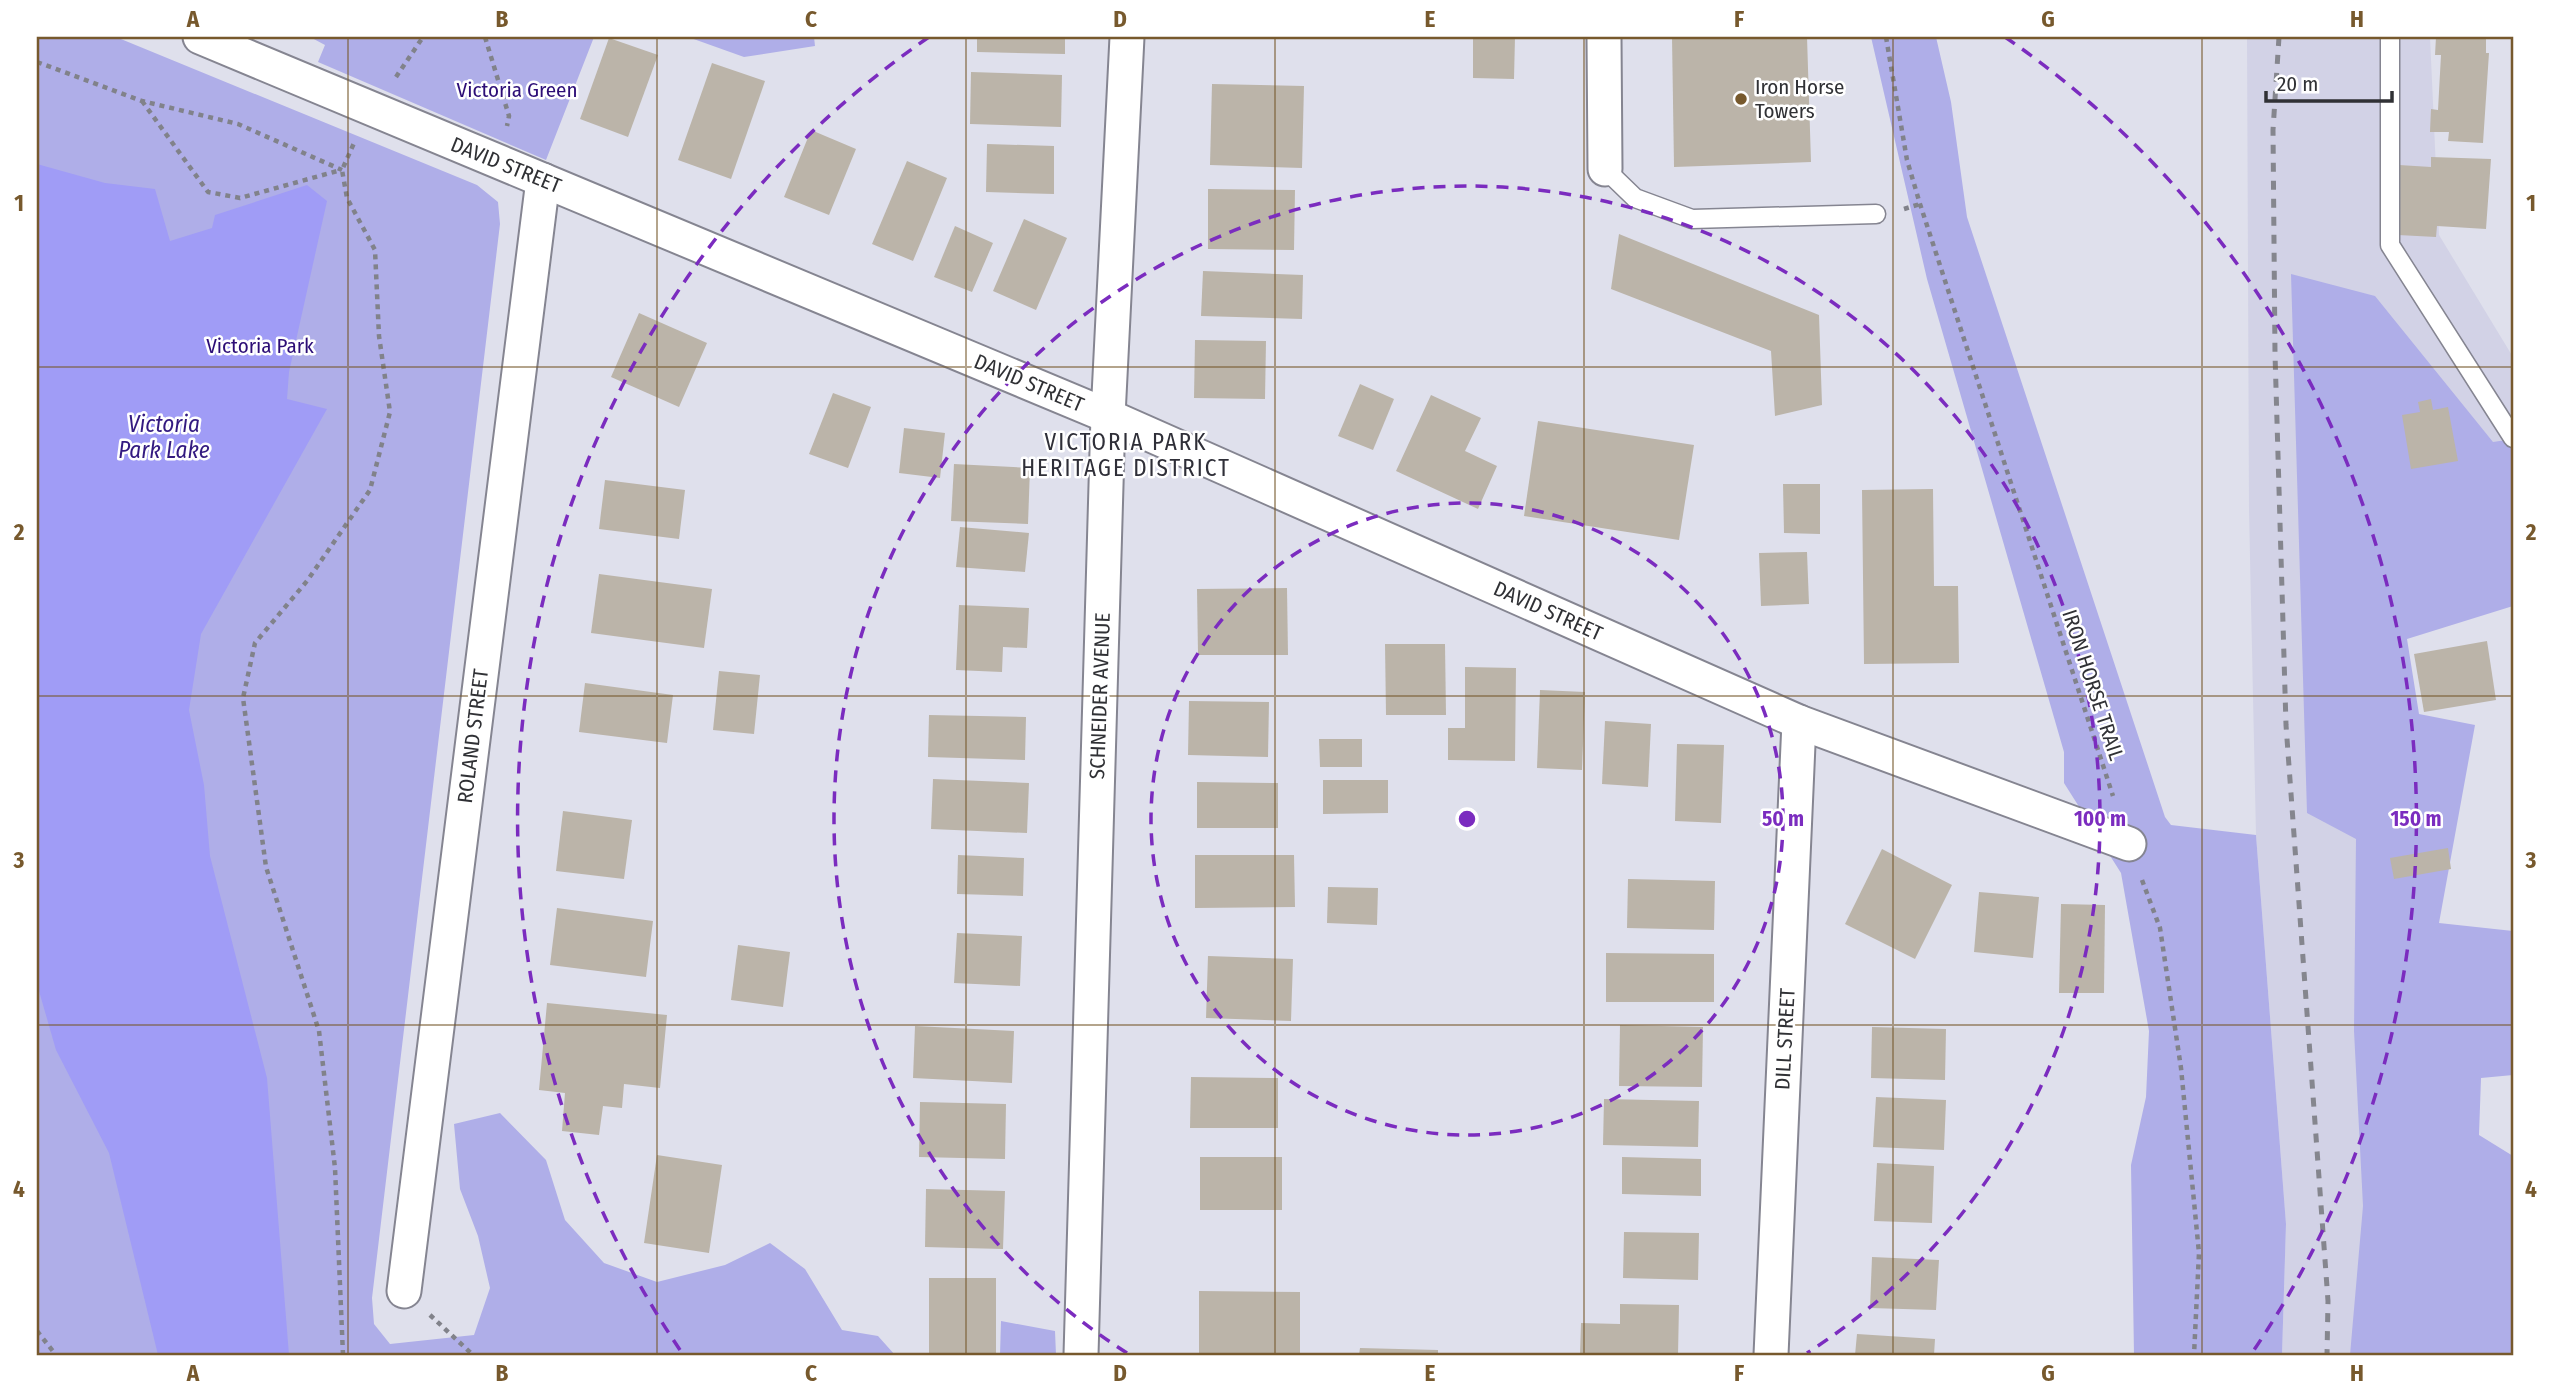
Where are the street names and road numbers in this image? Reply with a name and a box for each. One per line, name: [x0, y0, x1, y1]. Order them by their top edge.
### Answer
street label: DAVID STREET: [447, 131, 565, 199]
street label: DAVID STREET: [970, 348, 1088, 418]
street label: DAVID STREET: [1489, 575, 1607, 647]
street label: IRON HORSE TRAIL: [2056, 606, 2130, 764]
street label: SCHNEIDER AVENUE: [1084, 612, 1116, 780]
street label: ROLAND STREET: [452, 667, 494, 805]
street label: DILL STREET: [1769, 987, 1801, 1091]

